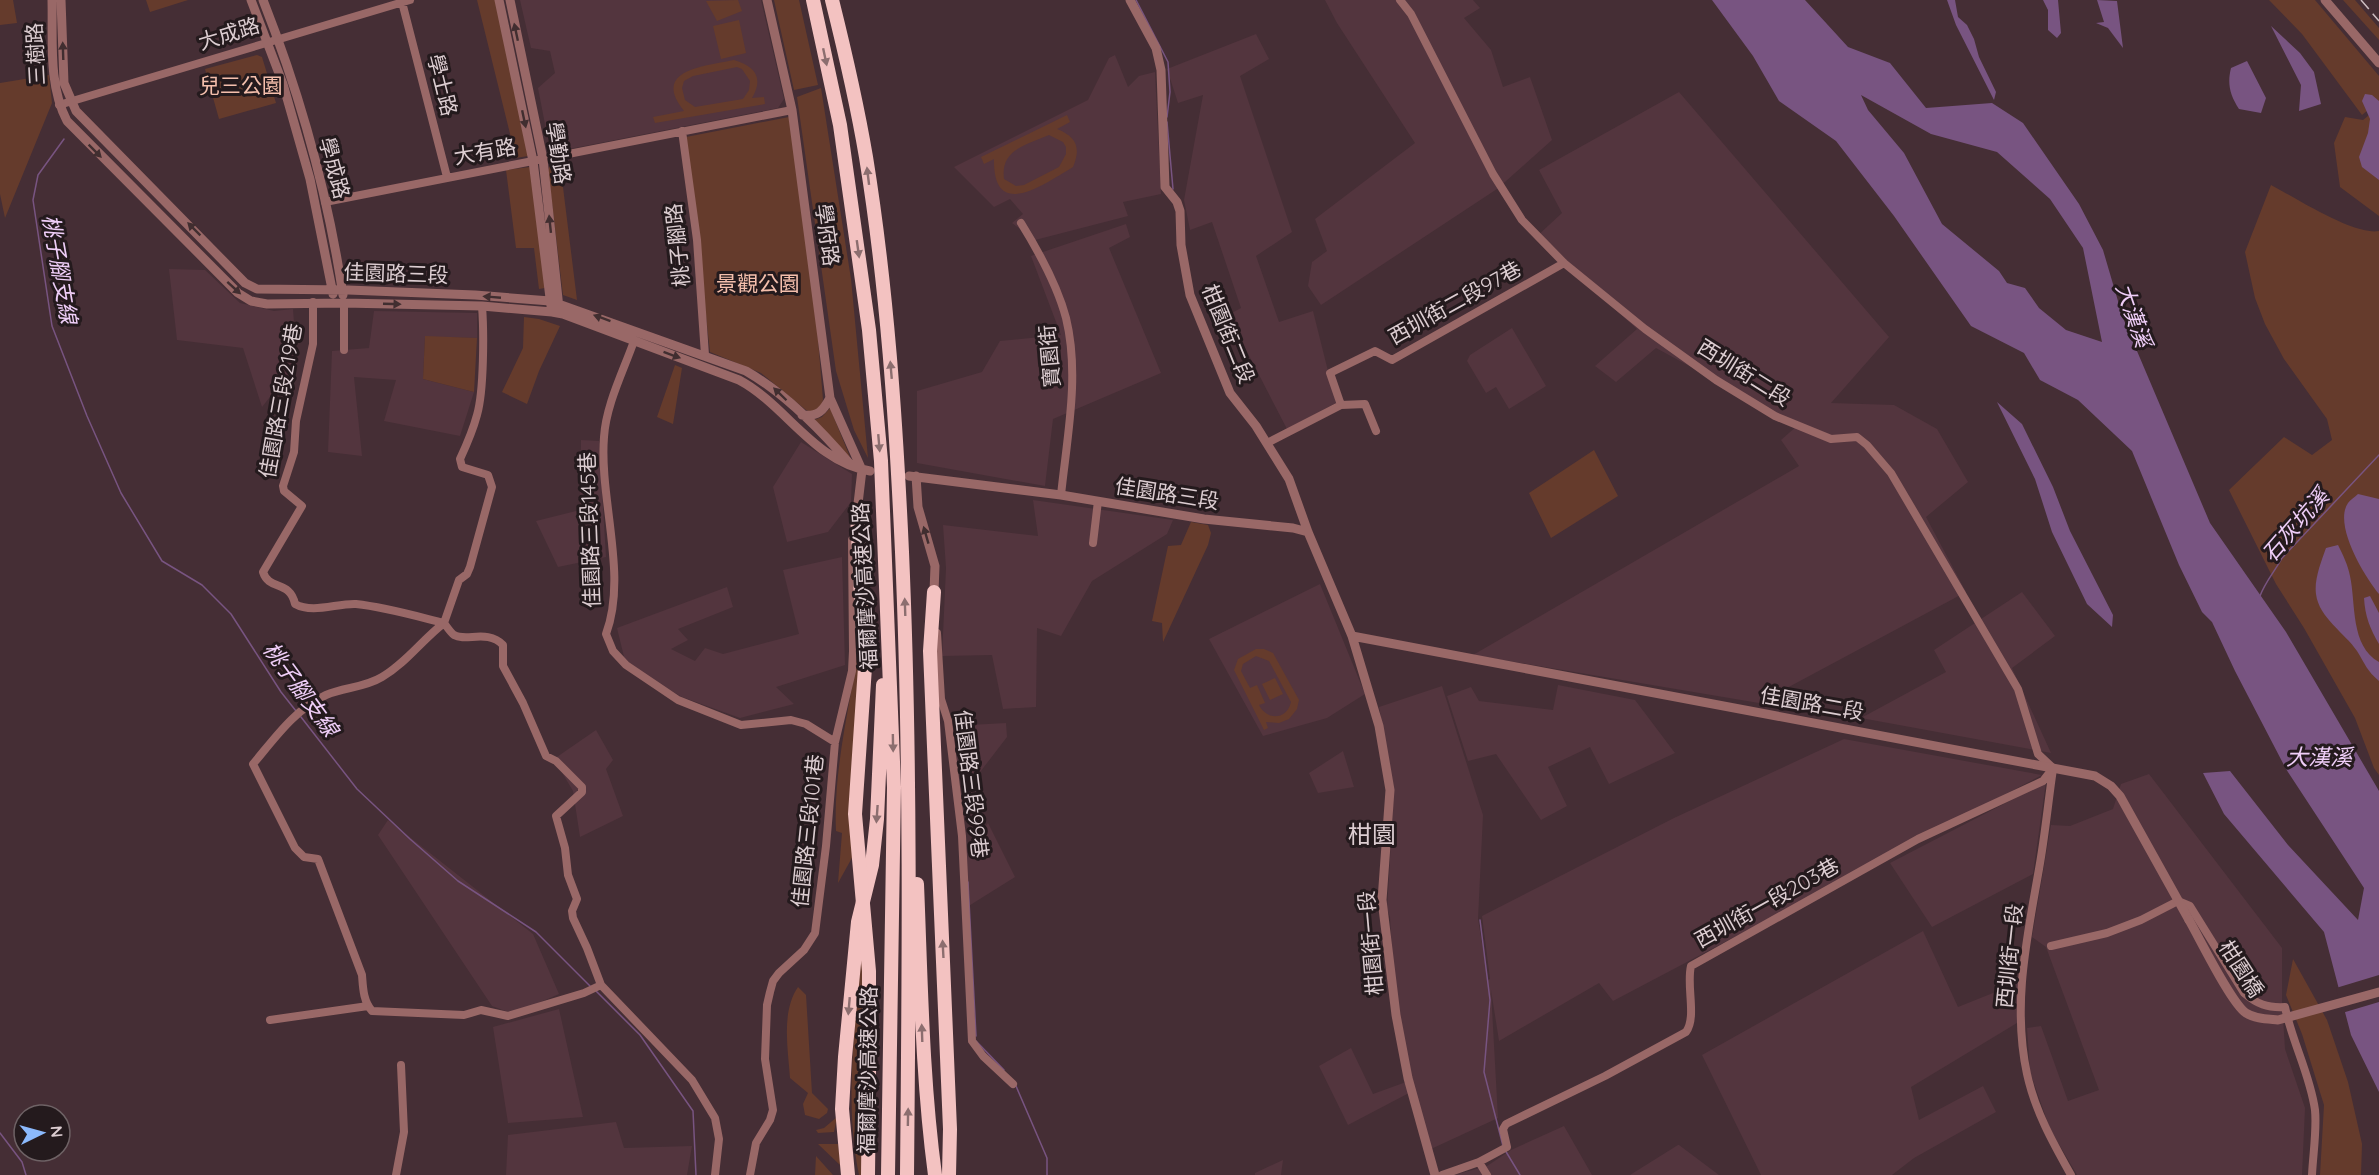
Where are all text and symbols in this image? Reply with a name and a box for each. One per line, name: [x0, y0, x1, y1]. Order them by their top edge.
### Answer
street label: 大成路: [195, 11, 263, 55]
street label: 三樹路: [20, 22, 50, 86]
one-way arrow: [511, 23, 521, 41]
one-way arrow: [58, 42, 67, 61]
one-way arrow: [820, 48, 830, 67]
street label: 學士路: [423, 51, 463, 118]
park label: 兒三公園: [199, 72, 283, 98]
one-way arrow: [520, 110, 530, 128]
street label: 學勤路: [541, 120, 577, 186]
street label: 大有路: [452, 133, 518, 169]
street label: 學成路: [314, 134, 356, 202]
one-way arrow: [88, 143, 102, 157]
one-way arrow: [864, 167, 873, 186]
street label: 桃子腳路: [660, 202, 694, 288]
street label: 學府路: [811, 202, 845, 268]
water label: 桃子腳支線: [37, 212, 84, 329]
one-way arrow: [545, 214, 555, 233]
one-way arrow: [187, 223, 201, 237]
one-way arrow: [853, 240, 862, 259]
street label: 西圳街二段97巷: [1384, 255, 1525, 349]
street label: 佳園路三段: [343, 258, 449, 288]
park label: 景觀公園: [716, 270, 800, 296]
water label: 大漢溪: [2110, 279, 2159, 354]
street label: 柑園街二段: [1197, 280, 1261, 387]
one-way arrow: [226, 281, 241, 295]
one-way arrow: [483, 292, 502, 302]
one-way arrow: [383, 299, 402, 309]
one-way arrow: [593, 313, 611, 323]
street label: 佳園路三段219巷: [254, 321, 306, 480]
street label: 寶園街: [1033, 324, 1065, 389]
street label: 西圳街二段: [1693, 333, 1796, 411]
one-way arrow: [663, 351, 681, 360]
one-way arrow: [886, 360, 896, 379]
one-way arrow: [773, 387, 788, 401]
one-way arrow: [874, 434, 884, 453]
street label: 佳園路三段145巷: [573, 452, 605, 609]
street label: 佳園路三段: [1113, 472, 1221, 514]
water label: 石灰坑溪: [2256, 480, 2336, 567]
street label: 福爾摩沙高速公路: [847, 501, 881, 671]
one-way arrow: [921, 526, 930, 544]
one-way arrow: [900, 597, 909, 616]
water label: 桃子腳支線: [257, 636, 346, 744]
street label: 佳園路二段: [1758, 681, 1866, 725]
street label: 佳園路三段99巷: [950, 708, 994, 860]
one-way arrow: [888, 733, 898, 752]
water label: 大漢溪: [2286, 743, 2355, 771]
street label: 佳園路三段101巷: [786, 753, 828, 909]
one-way arrow: [873, 804, 882, 823]
district label: 柑園: [1348, 819, 1396, 849]
street label: 西圳街一段203巷: [1690, 852, 1843, 953]
street label: 柑園街一段: [1352, 890, 1388, 997]
street label: 西圳街一段: [1991, 902, 2027, 1009]
street label: 柑園橋: [2214, 935, 2270, 1002]
one-way arrow: [939, 939, 948, 958]
street label: 福爾摩沙高速公路: [853, 986, 881, 1154]
one-way arrow: [844, 997, 854, 1016]
one-way arrow: [917, 1024, 926, 1043]
north arrow: [12, 1103, 72, 1163]
one-way arrow: [903, 1107, 912, 1126]
text: N: [46, 1125, 67, 1138]

